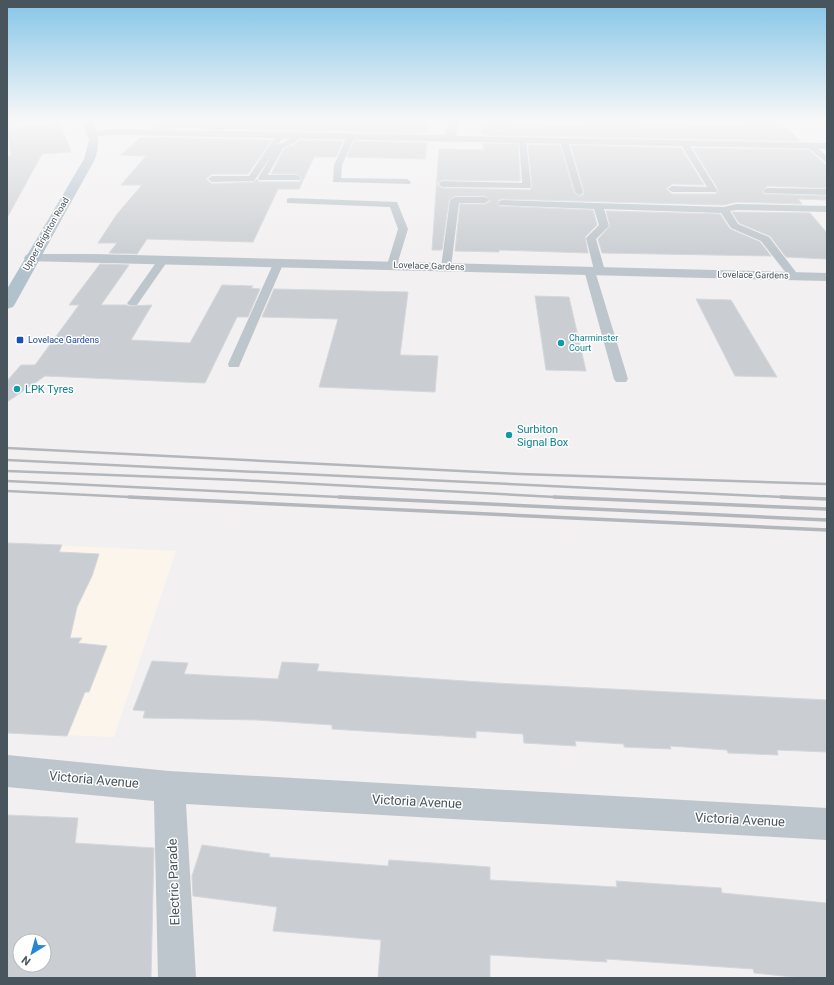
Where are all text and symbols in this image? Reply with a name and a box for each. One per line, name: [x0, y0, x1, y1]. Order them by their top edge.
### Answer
street label: Upper Brighton Road: [21, 196, 71, 272]
street label: Lovelace Gardens: [393, 260, 465, 272]
street label: Lovelace Gardens: [717, 269, 789, 281]
place label: Charminster Court: [569, 333, 618, 353]
marker: Lovelace Gardens: [15, 335, 25, 345]
place label: Lovelace Gardens: [28, 335, 100, 345]
marker: Charminster Court: [556, 338, 566, 348]
place label: LPK Tyres: [25, 383, 74, 396]
marker: LPK Tyres: [12, 384, 22, 394]
place label: Surbiton Signal Box: [517, 423, 569, 449]
marker: Surbiton Signal Box: [504, 430, 514, 440]
street label: Victoria Avenue: [48, 768, 140, 791]
street label: Victoria Avenue: [372, 792, 462, 811]
street label: Victoria Avenue: [695, 810, 785, 829]
street label: Electric Parade: [164, 838, 183, 926]
north arrow: [12, 933, 52, 973]
text: N: [19, 953, 33, 968]

